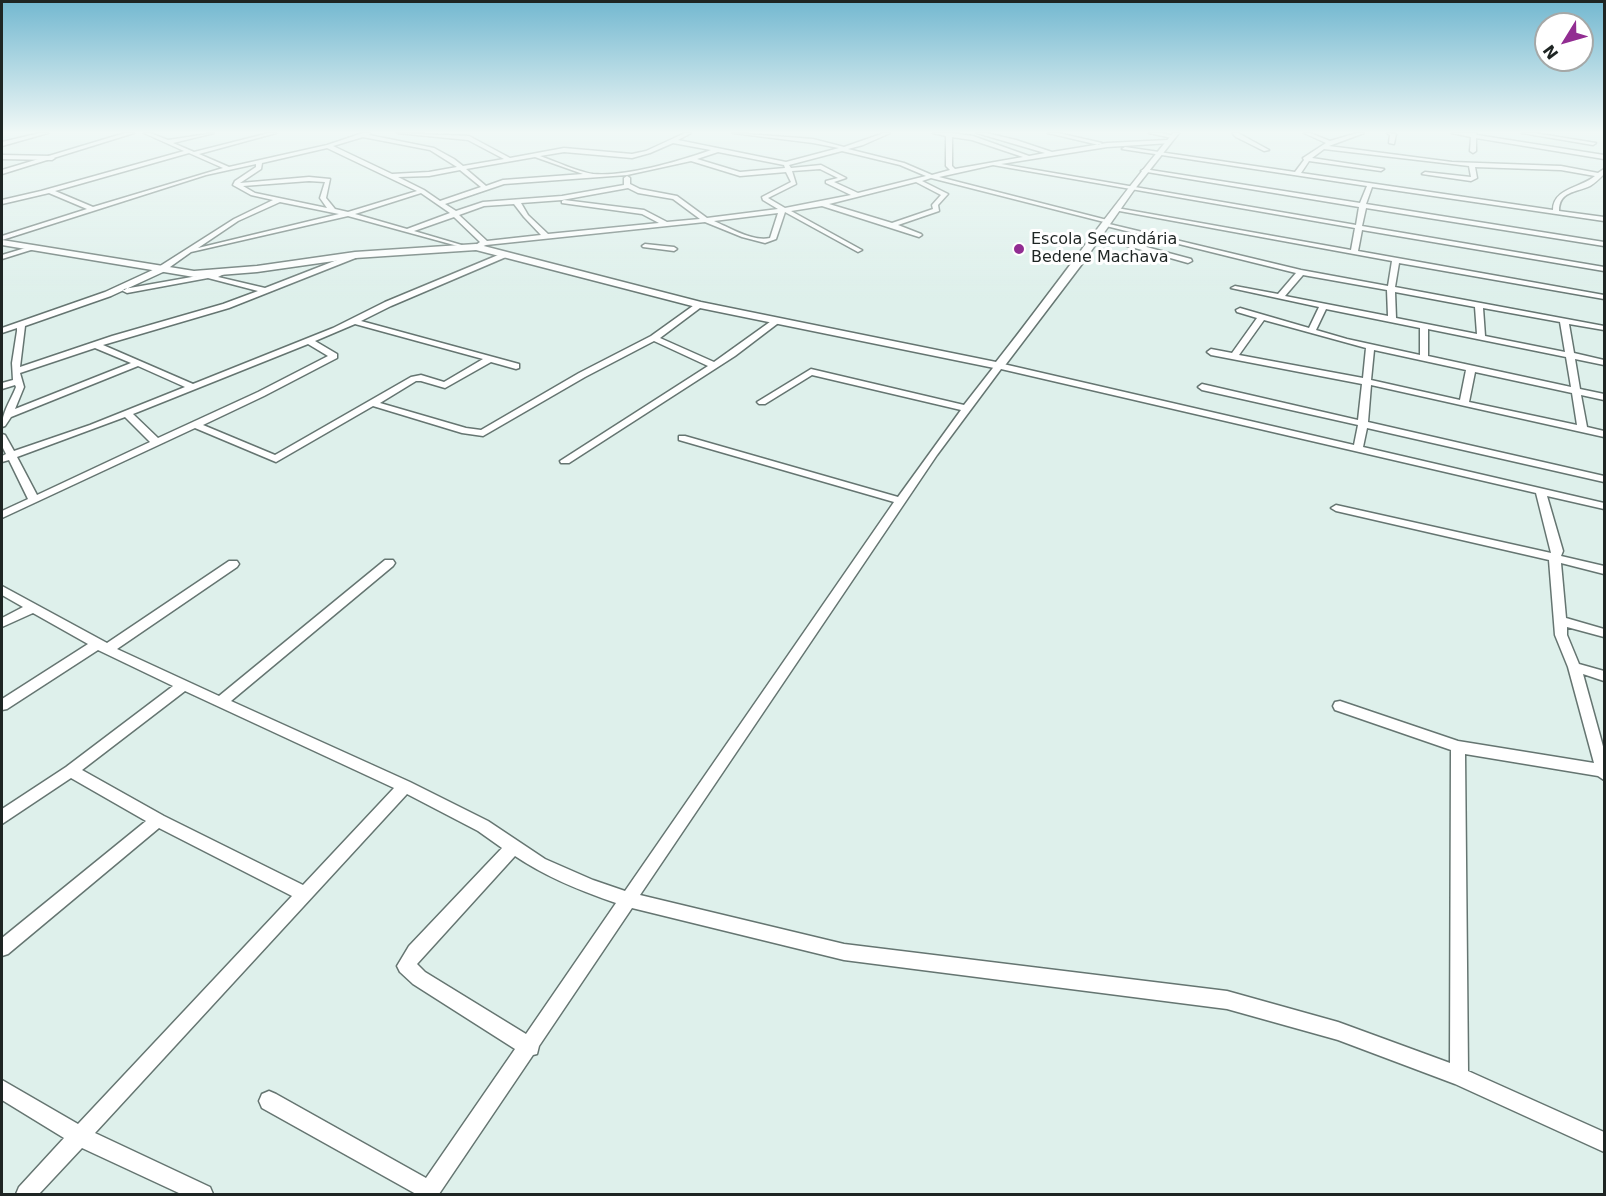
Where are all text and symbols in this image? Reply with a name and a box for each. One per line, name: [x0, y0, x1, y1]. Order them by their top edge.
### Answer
north arrow: [1534, 12, 1594, 72]
text: N: [1539, 41, 1562, 63]
place label: Escola Secundária Bedene Machava: [1031, 230, 1177, 268]
marker: Escola Secundária Bedene Machava: [1012, 242, 1026, 256]

